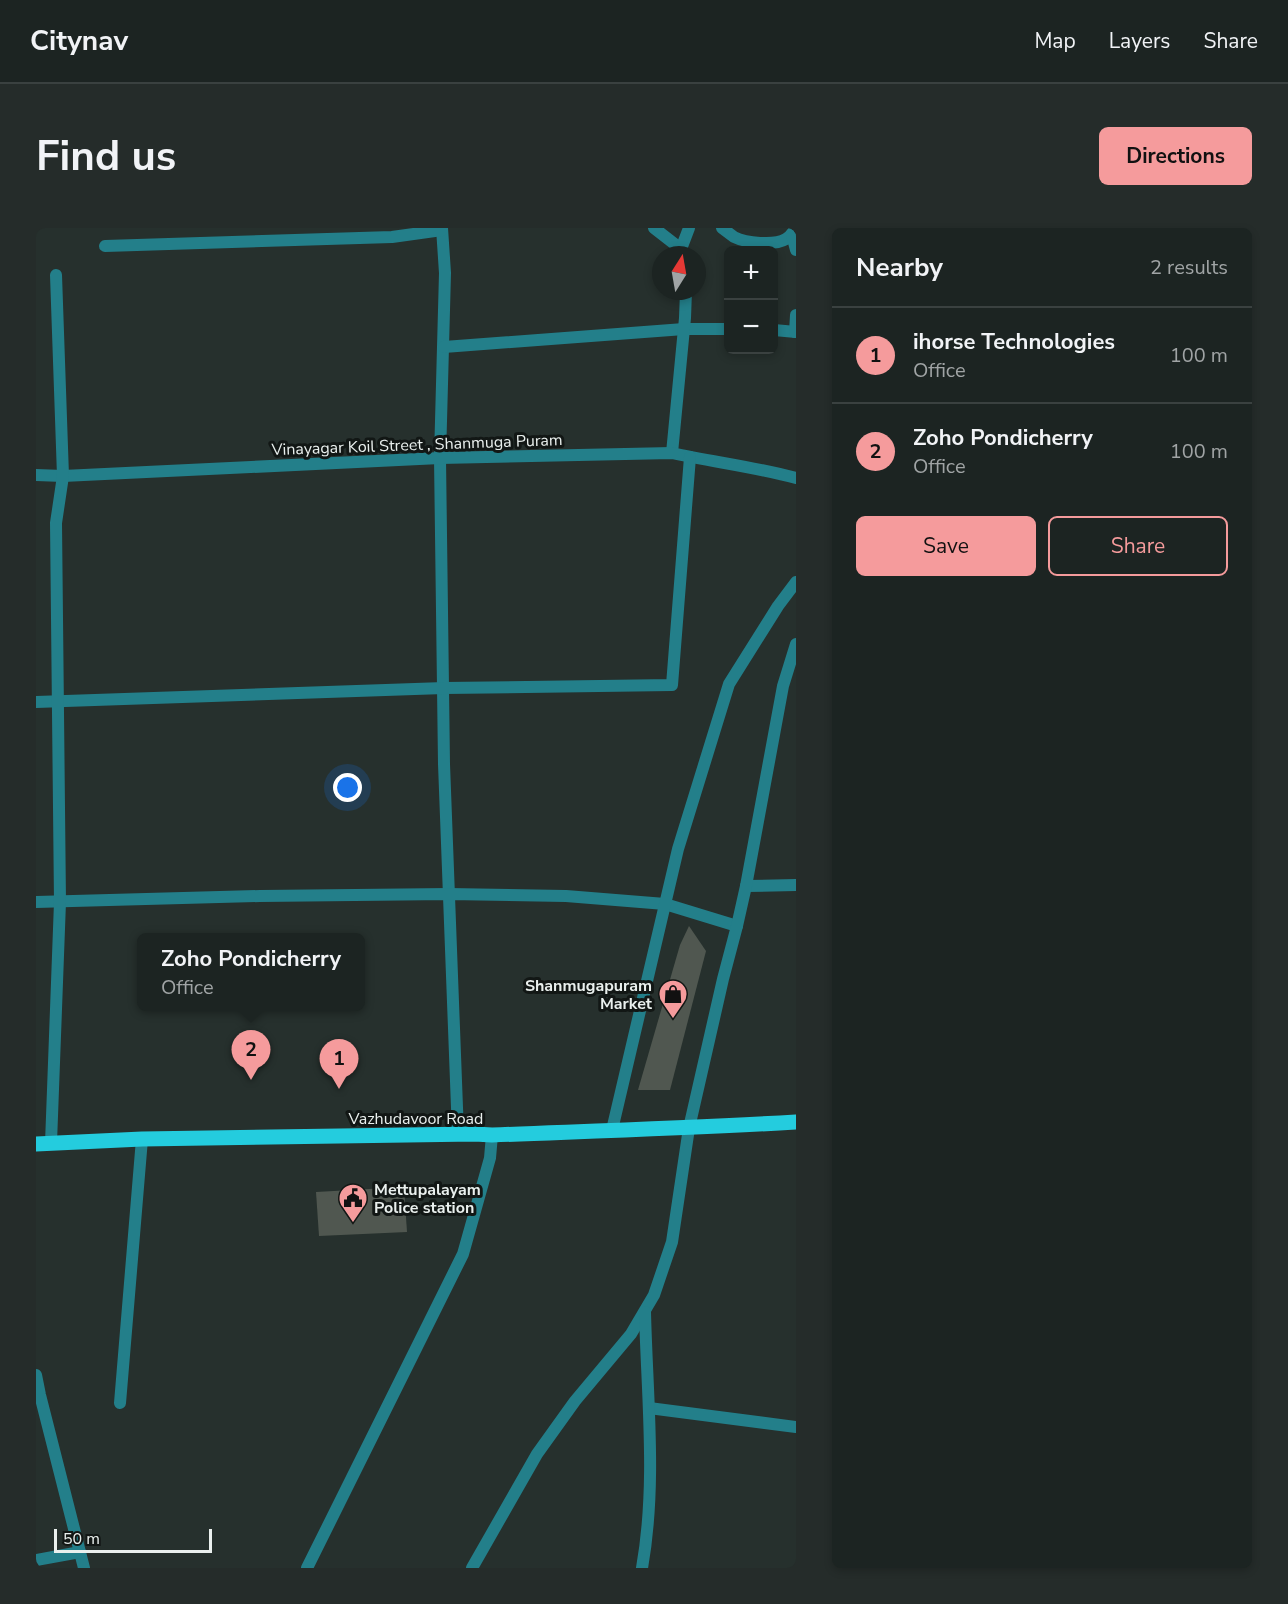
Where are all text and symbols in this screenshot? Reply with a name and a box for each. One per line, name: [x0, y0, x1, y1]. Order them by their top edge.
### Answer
text: Citynav: [30, 22, 128, 60]
text: Map: [1034, 27, 1076, 55]
text: Layers: [1109, 27, 1170, 55]
text: Share: [1203, 27, 1258, 55]
button: Directions: [1099, 127, 1252, 185]
text: Find us: [36, 128, 176, 185]
north arrow: [652, 246, 706, 300]
map controls: [724, 246, 778, 354]
button: +: [724, 246, 778, 300]
text: Nearby: [856, 250, 943, 285]
text: 2 results: [1150, 254, 1228, 281]
button: −: [724, 300, 778, 354]
text: ihorse Technologies: [913, 327, 1115, 357]
text: 1: [870, 342, 882, 369]
text: 100 m: [1170, 342, 1228, 369]
text: Office: [913, 357, 966, 384]
text: Zoho Pondicherry: [913, 423, 1093, 453]
street label: Vinayagar Koil Street , Shanmuga Puram: [270, 429, 563, 461]
text: 2: [870, 438, 882, 465]
text: 100 m: [1170, 438, 1228, 465]
text: Office: [913, 453, 966, 480]
button: Save: [856, 516, 1036, 576]
button: Share: [1048, 516, 1228, 576]
your location: [333, 773, 362, 802]
popup: [137, 933, 365, 1011]
text: Zoho Pondicherry: [161, 944, 341, 974]
text: Office: [161, 974, 214, 1001]
place label: Shanmugapuram Market: [525, 975, 653, 1015]
shop icon: Shanmugapuram Market: [657, 978, 689, 1020]
pin: 2: [232, 1030, 270, 1080]
pin: 1: [320, 1040, 358, 1089]
street label: Vazhudavoor Road: [348, 1108, 483, 1130]
place label: Mettupalayam Police station: [374, 1179, 481, 1219]
public building icon: Mettupalayam Police station: [337, 1182, 369, 1224]
scale bar: [54, 1526, 212, 1554]
text: 50 m: [63, 1528, 100, 1550]

